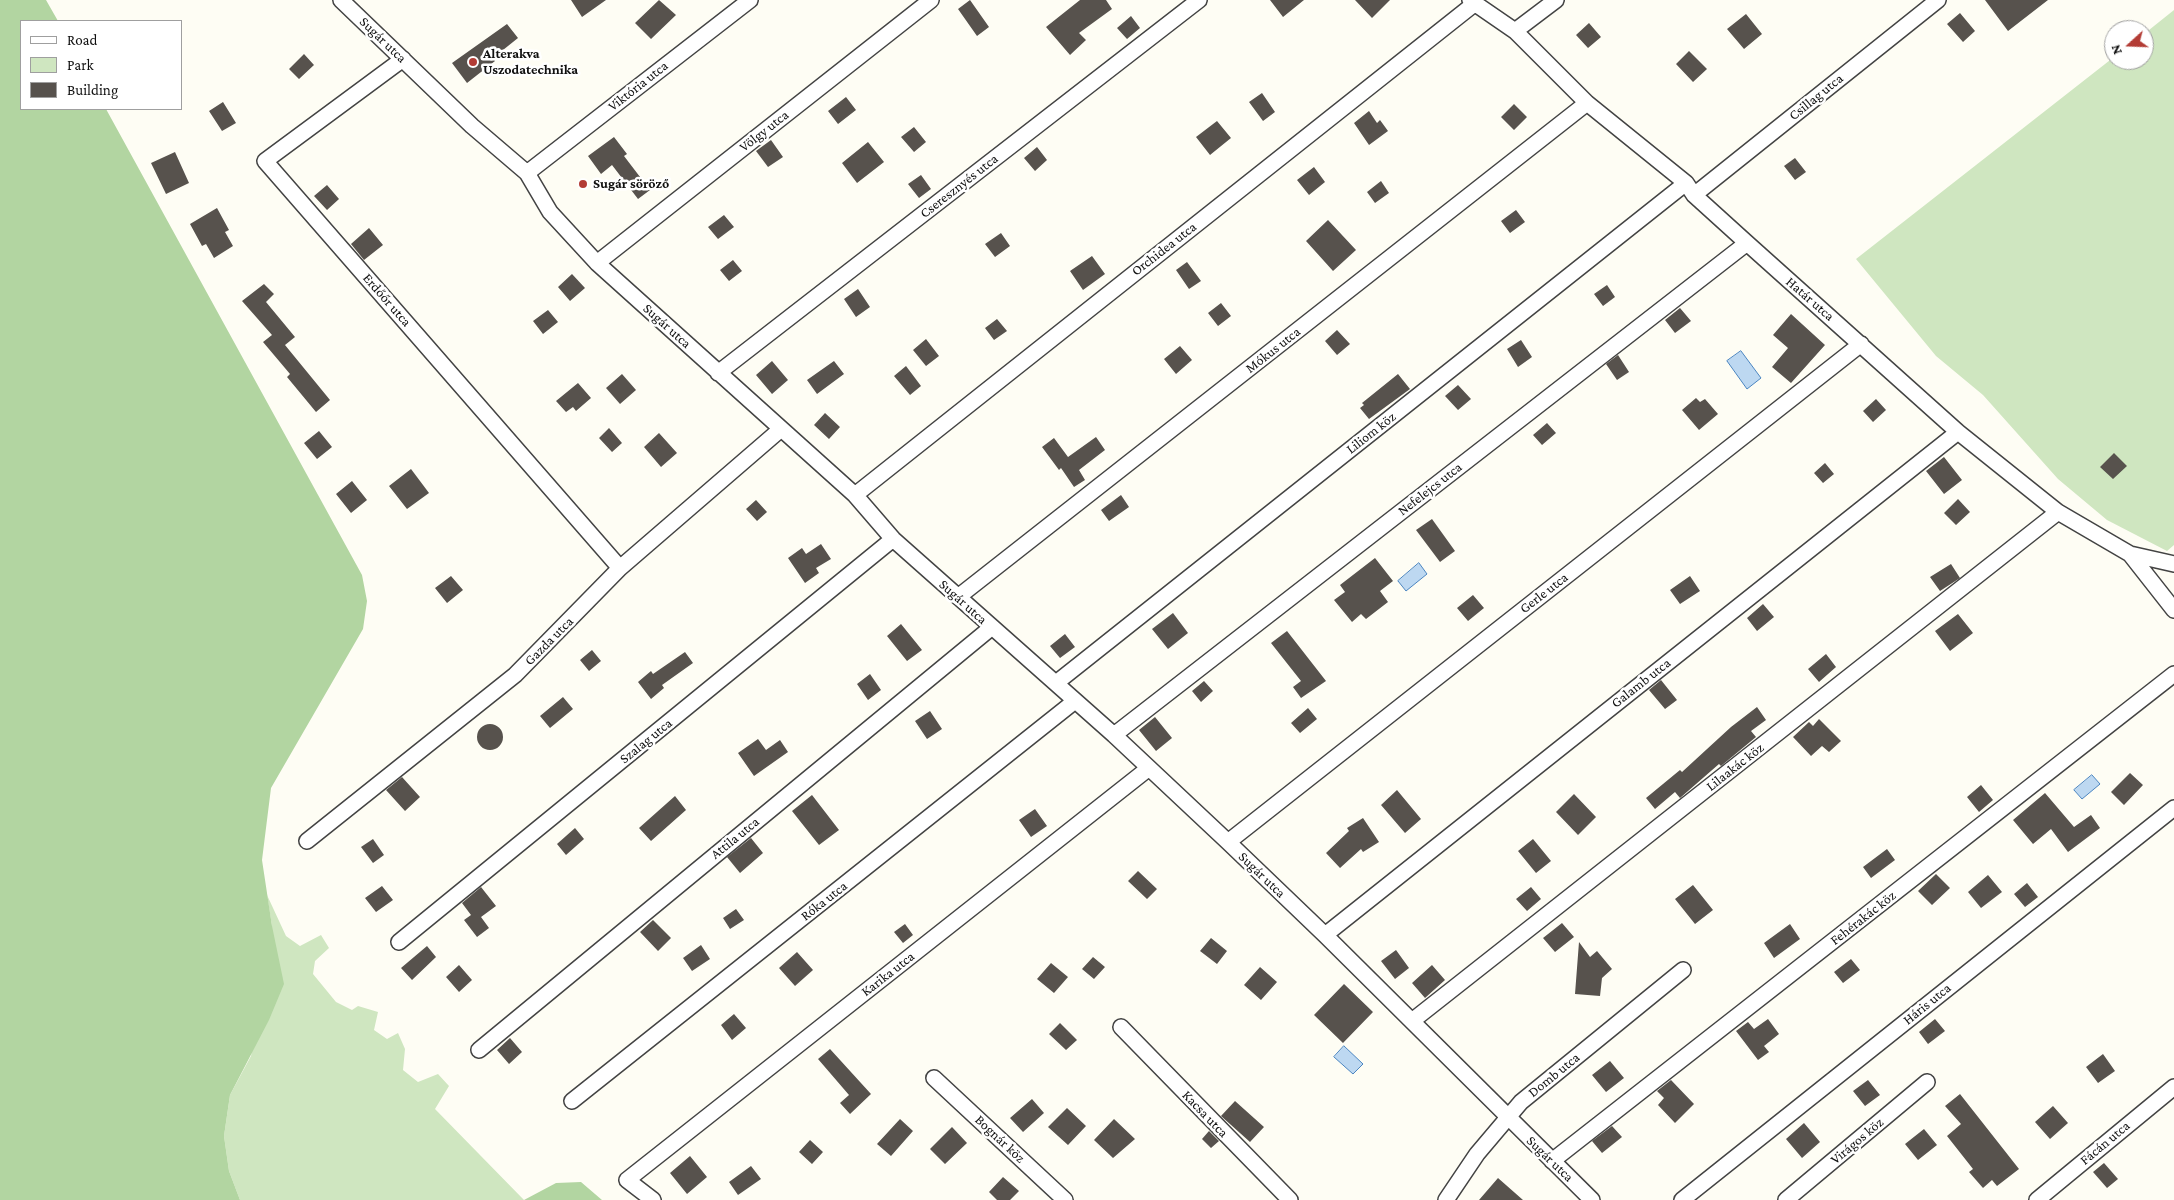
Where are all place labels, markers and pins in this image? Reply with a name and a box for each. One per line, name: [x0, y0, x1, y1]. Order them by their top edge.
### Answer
place label: Alterakva Uszodatechnika: [483, 46, 578, 78]
marker: Alterakva Uszodatechnika: [467, 56, 479, 68]
place label: Sugár söröző: [593, 176, 669, 192]
marker: Sugár söröző: [577, 178, 589, 190]

